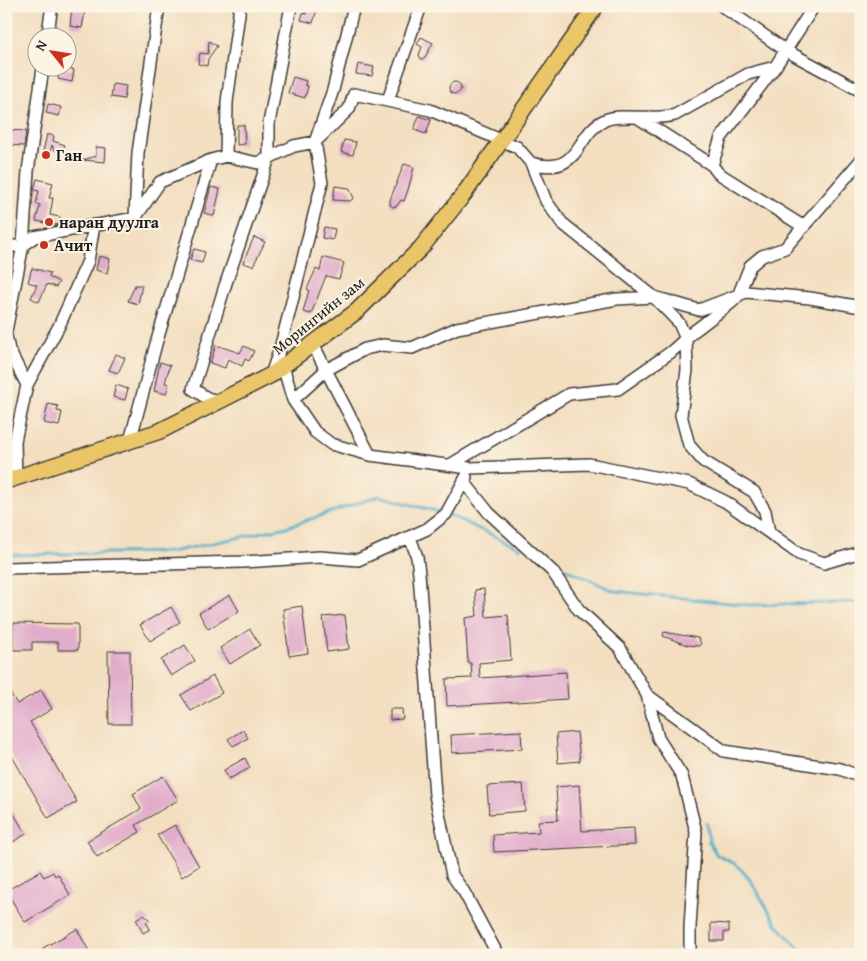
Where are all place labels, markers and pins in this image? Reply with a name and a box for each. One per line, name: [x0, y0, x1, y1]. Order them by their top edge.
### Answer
place label: Ган: [56, 143, 82, 167]
marker: Ган: [40, 149, 52, 161]
place label: наран дуулга: [59, 210, 160, 234]
marker: наран дуулга: [43, 216, 55, 228]
place label: Ачит: [54, 233, 93, 257]
marker: Ачит: [38, 239, 50, 251]

